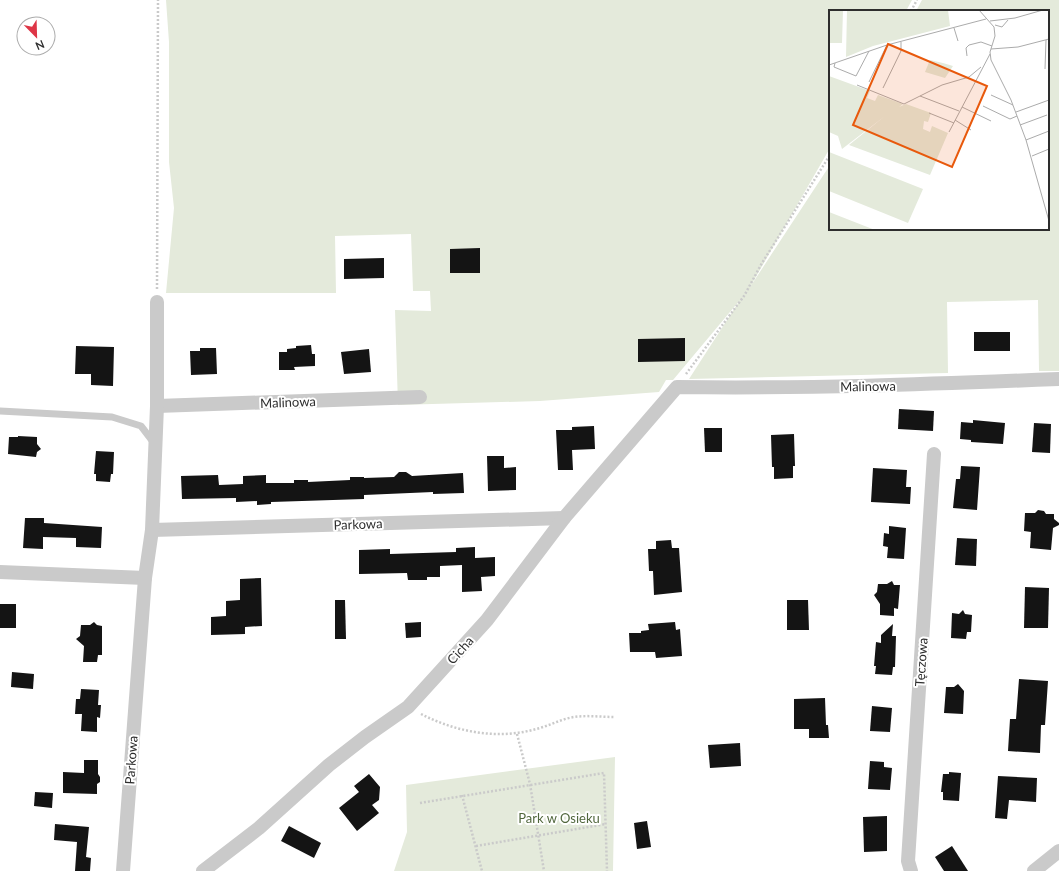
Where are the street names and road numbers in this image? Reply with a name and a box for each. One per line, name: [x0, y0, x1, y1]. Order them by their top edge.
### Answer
street label: Malinowa: [840, 378, 896, 394]
street label: Malinowa: [260, 393, 316, 411]
street label: Parkowa: [333, 515, 383, 533]
street label: Cicha: [443, 633, 477, 667]
street label: Tęczowa: [911, 637, 931, 687]
street label: Parkowa: [121, 735, 141, 785]

